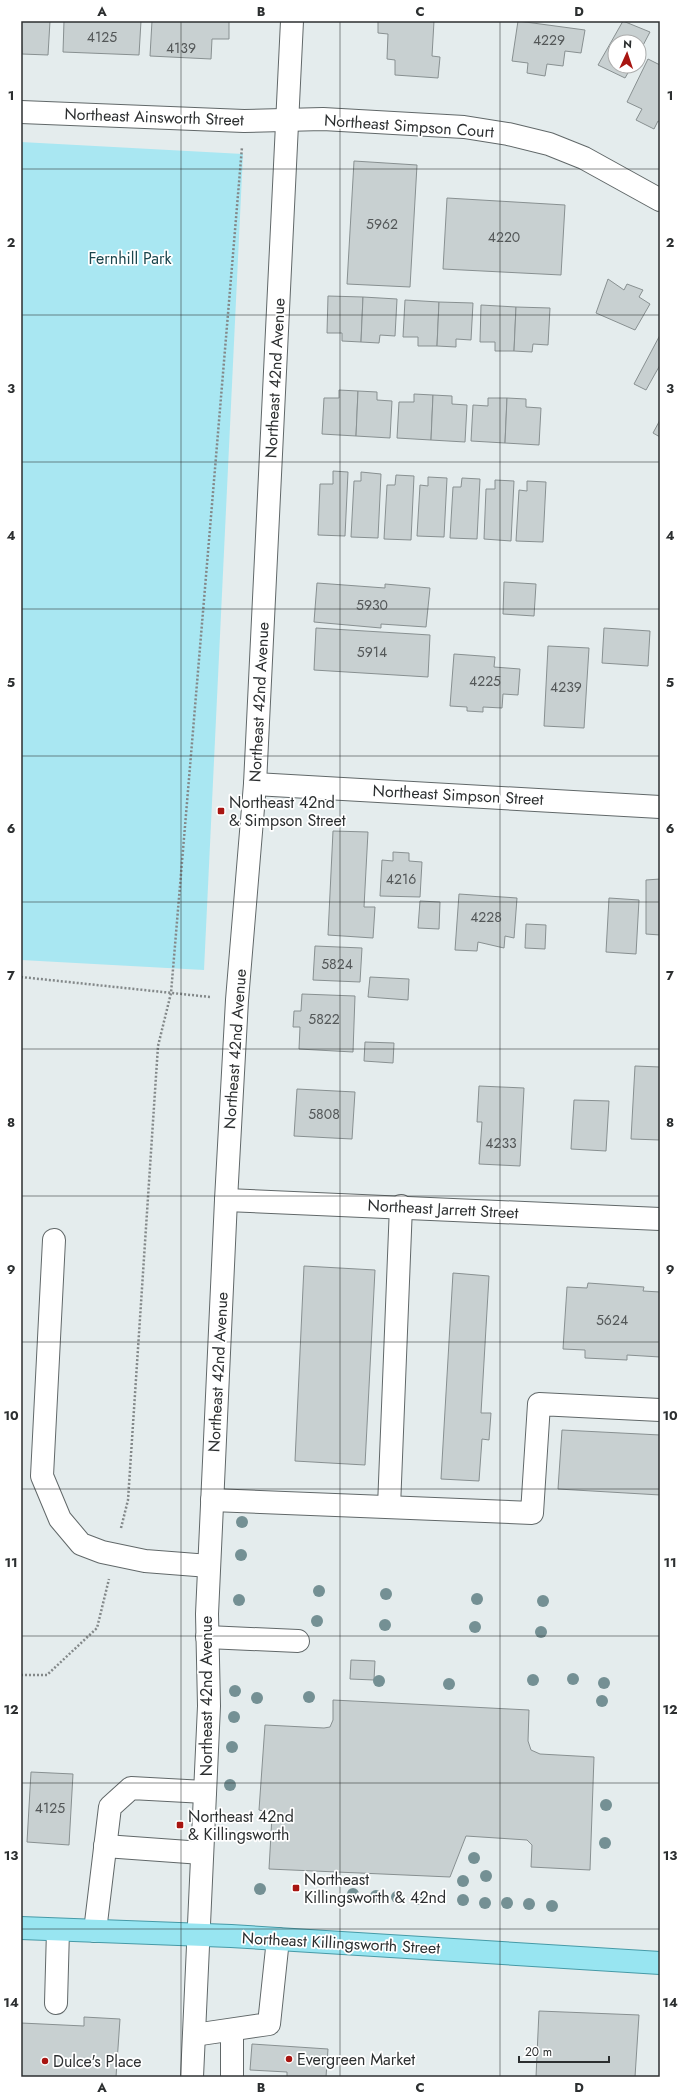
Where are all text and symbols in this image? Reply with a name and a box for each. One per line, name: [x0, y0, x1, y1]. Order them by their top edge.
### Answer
text: A: [96, 2, 107, 21]
text: B: [257, 2, 266, 21]
text: C: [415, 2, 425, 21]
text: D: [574, 2, 584, 21]
house number: 4125: [87, 27, 117, 47]
house number: 4229: [533, 30, 565, 50]
north arrow: [607, 34, 647, 74]
text: N: [623, 36, 632, 52]
house number: 4139: [166, 38, 196, 58]
text: 1: [8, 86, 14, 105]
text: 1: [667, 86, 673, 105]
street label: Northeast Ainsworth Street: [64, 102, 244, 132]
street label: Northeast Simpson Court: [323, 109, 495, 143]
house number: 5962: [366, 214, 398, 234]
house number: 4220: [488, 227, 520, 247]
text: 2: [7, 233, 15, 252]
text: 2: [666, 233, 674, 252]
park label: Fernhill Park: [89, 247, 172, 270]
street label: Northeast 42nd Avenue: [259, 297, 291, 459]
text: 3: [7, 379, 15, 398]
text: 3: [666, 379, 674, 398]
text: 4: [6, 526, 16, 545]
text: 4: [665, 526, 675, 545]
house number: 5930: [356, 595, 388, 615]
street label: Northeast 42nd Avenue: [243, 621, 275, 783]
house number: 5914: [357, 642, 387, 662]
house number: 4225: [469, 671, 501, 691]
text: 5: [7, 673, 15, 692]
text: 5: [666, 673, 674, 692]
house number: 4239: [550, 677, 582, 697]
street label: Northeast Simpson Street: [372, 779, 544, 811]
place label: Northeast 42nd & Simpson Street: [229, 791, 346, 832]
marker: Northeast 42nd & Simpson Street: [216, 806, 226, 816]
text: 6: [7, 819, 16, 838]
text: 6: [666, 819, 675, 838]
house number: 4216: [386, 869, 416, 889]
house number: 4228: [470, 907, 502, 927]
house number: 5824: [321, 954, 353, 974]
text: 7: [7, 966, 15, 985]
text: 7: [666, 966, 674, 985]
street label: Northeast 42nd Avenue: [218, 968, 252, 1130]
house number: 5822: [308, 1009, 340, 1029]
house number: 5808: [308, 1104, 340, 1124]
text: 8: [7, 1113, 15, 1132]
text: 8: [666, 1113, 674, 1132]
house number: 4233: [485, 1133, 517, 1153]
street label: Northeast Jarrett Street: [367, 1194, 519, 1224]
text: 9: [7, 1260, 16, 1279]
text: 9: [666, 1260, 675, 1279]
street label: Northeast 42nd Avenue: [202, 1291, 234, 1453]
house number: 5624: [596, 1310, 628, 1330]
text: 10: [3, 1406, 19, 1425]
text: 10: [662, 1406, 678, 1425]
text: 11: [4, 1553, 18, 1572]
text: 11: [663, 1553, 677, 1572]
street label: Northeast 42nd Avenue: [195, 1616, 218, 1776]
text: 12: [3, 1700, 19, 1719]
text: 12: [662, 1700, 678, 1719]
house number: 4125: [35, 1798, 65, 1818]
place label: Northeast 42nd & Killingsworth: [188, 1805, 294, 1846]
marker: Northeast 42nd & Killingsworth: [175, 1820, 185, 1830]
text: 13: [4, 1846, 18, 1865]
text: 13: [663, 1846, 677, 1865]
place label: Northeast Killingsworth & 42nd: [304, 1868, 446, 1909]
marker: Northeast Killingsworth & 42nd: [291, 1883, 301, 1893]
street label: Northeast Killingsworth Street: [241, 1926, 441, 1960]
text: 14: [3, 1993, 19, 2012]
text: 14: [662, 1993, 678, 2012]
scale bar: [519, 2038, 609, 2064]
text: 20 m: [525, 2043, 552, 2061]
place label: Evergreen Market: [297, 2048, 415, 2071]
place label: Dulce's Place: [53, 2050, 142, 2073]
marker: Evergreen Market: [284, 2054, 294, 2064]
marker: Dulce's Place: [40, 2056, 50, 2066]
text: A: [96, 2078, 107, 2097]
text: B: [257, 2078, 266, 2097]
text: C: [415, 2078, 425, 2097]
text: D: [574, 2078, 584, 2097]

